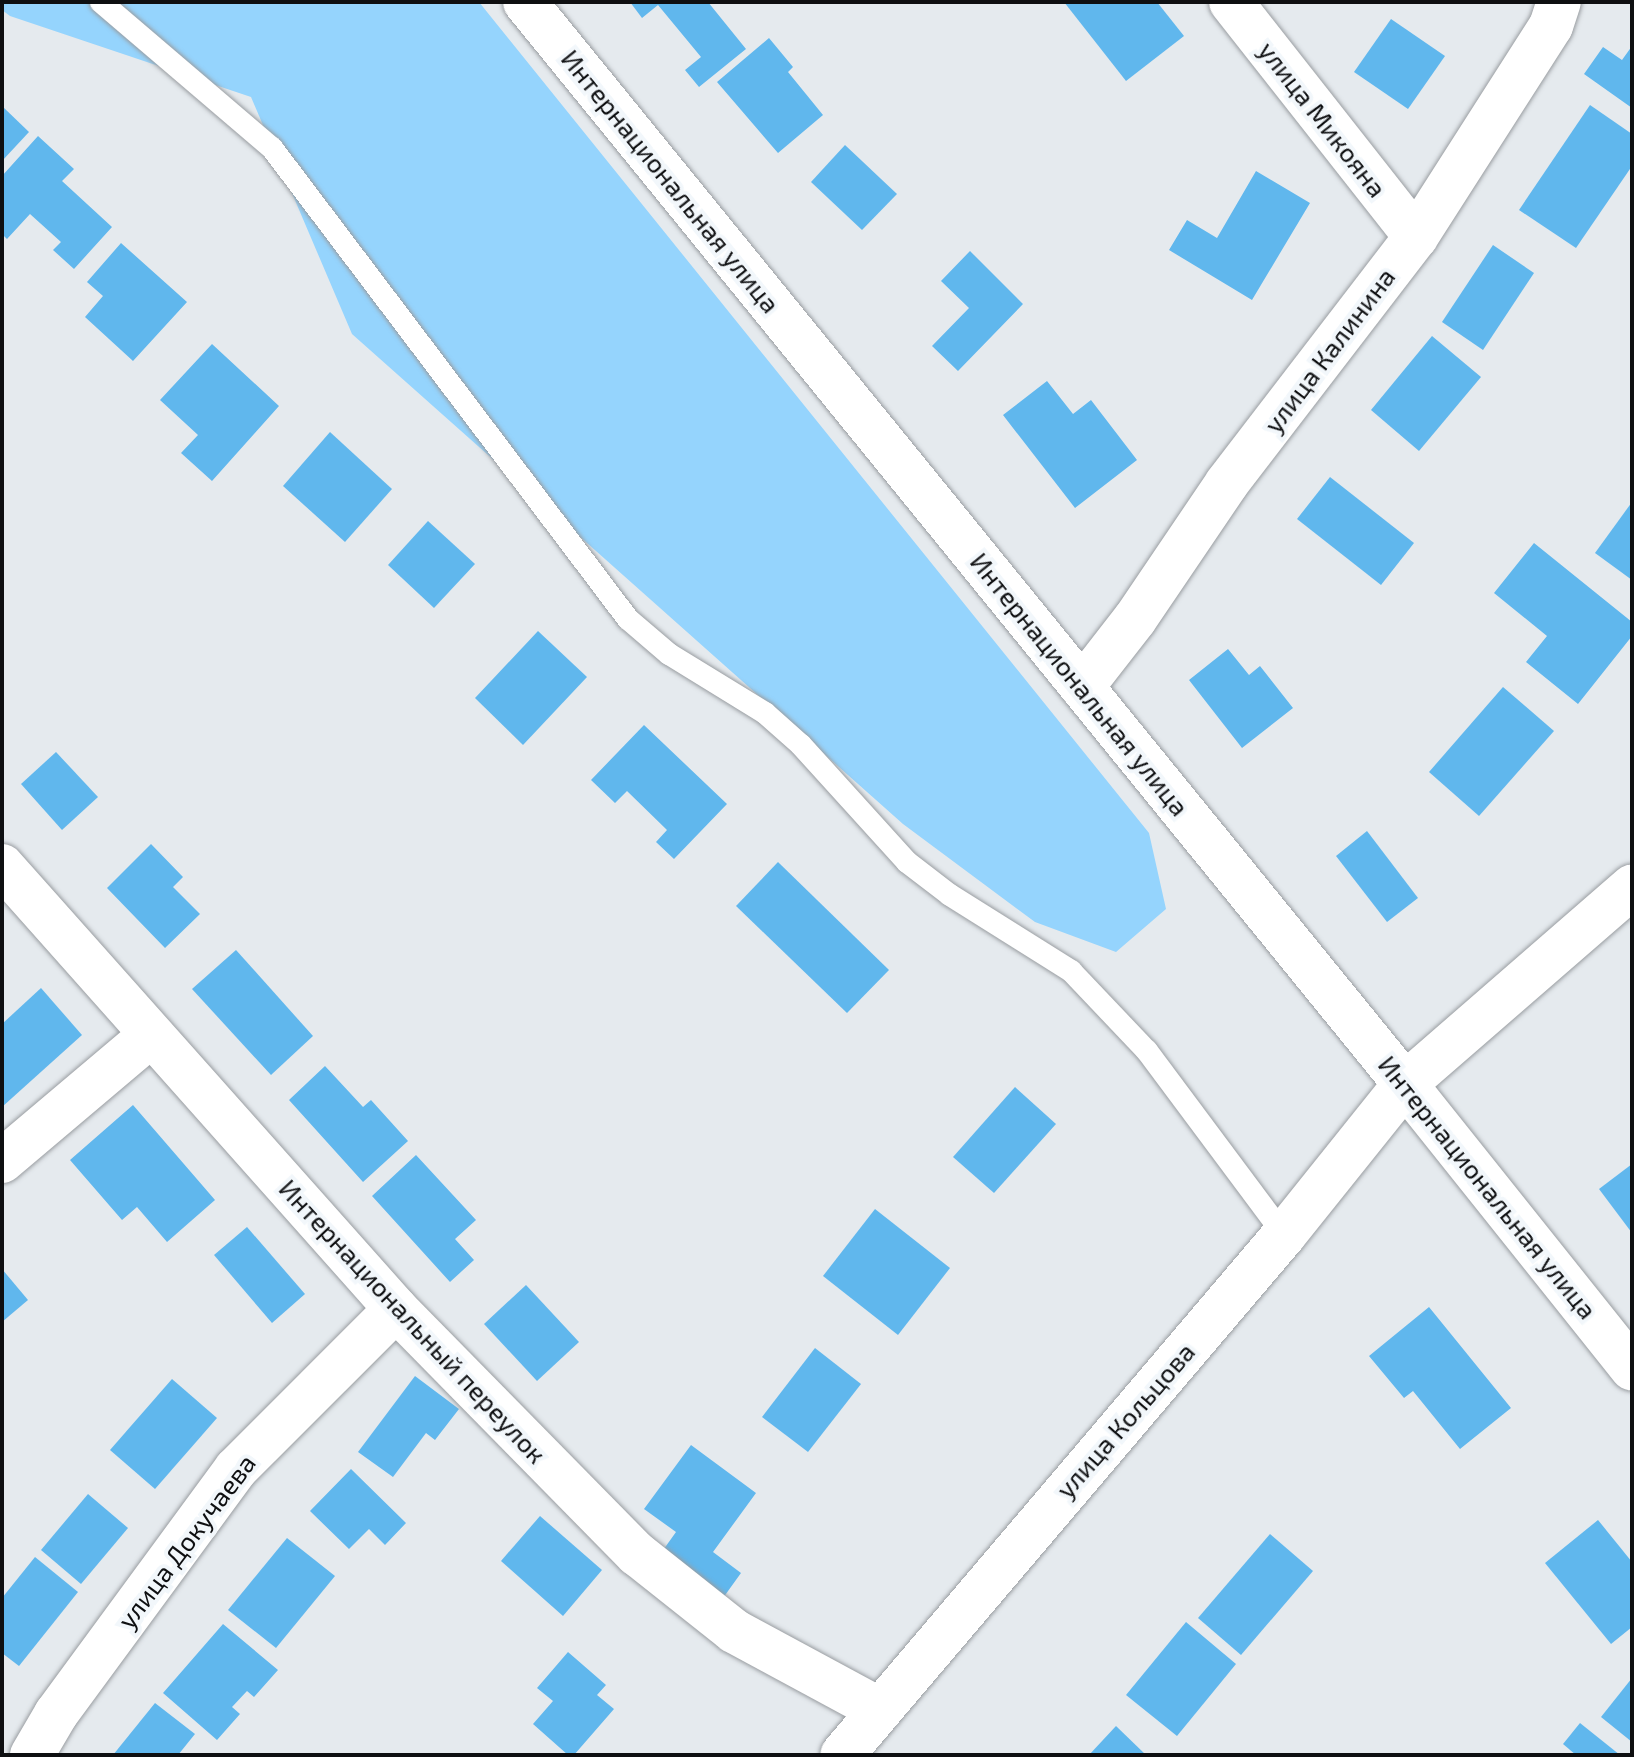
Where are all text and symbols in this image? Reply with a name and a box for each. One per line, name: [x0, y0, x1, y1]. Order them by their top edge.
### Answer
street label: улица Микояна: [1253, 35, 1393, 203]
street label: Интернациональная улица: [555, 43, 787, 319]
street label: улица Калинина: [1257, 261, 1401, 439]
street label: Интернациональная улица: [964, 546, 1196, 822]
street label: Интернациональная улица: [1372, 1049, 1604, 1325]
street label: Интернациональный переулок: [273, 1173, 553, 1469]
street label: улица Кольцова: [1049, 1336, 1201, 1504]
street label: улица Докучаева: [110, 1448, 262, 1634]

